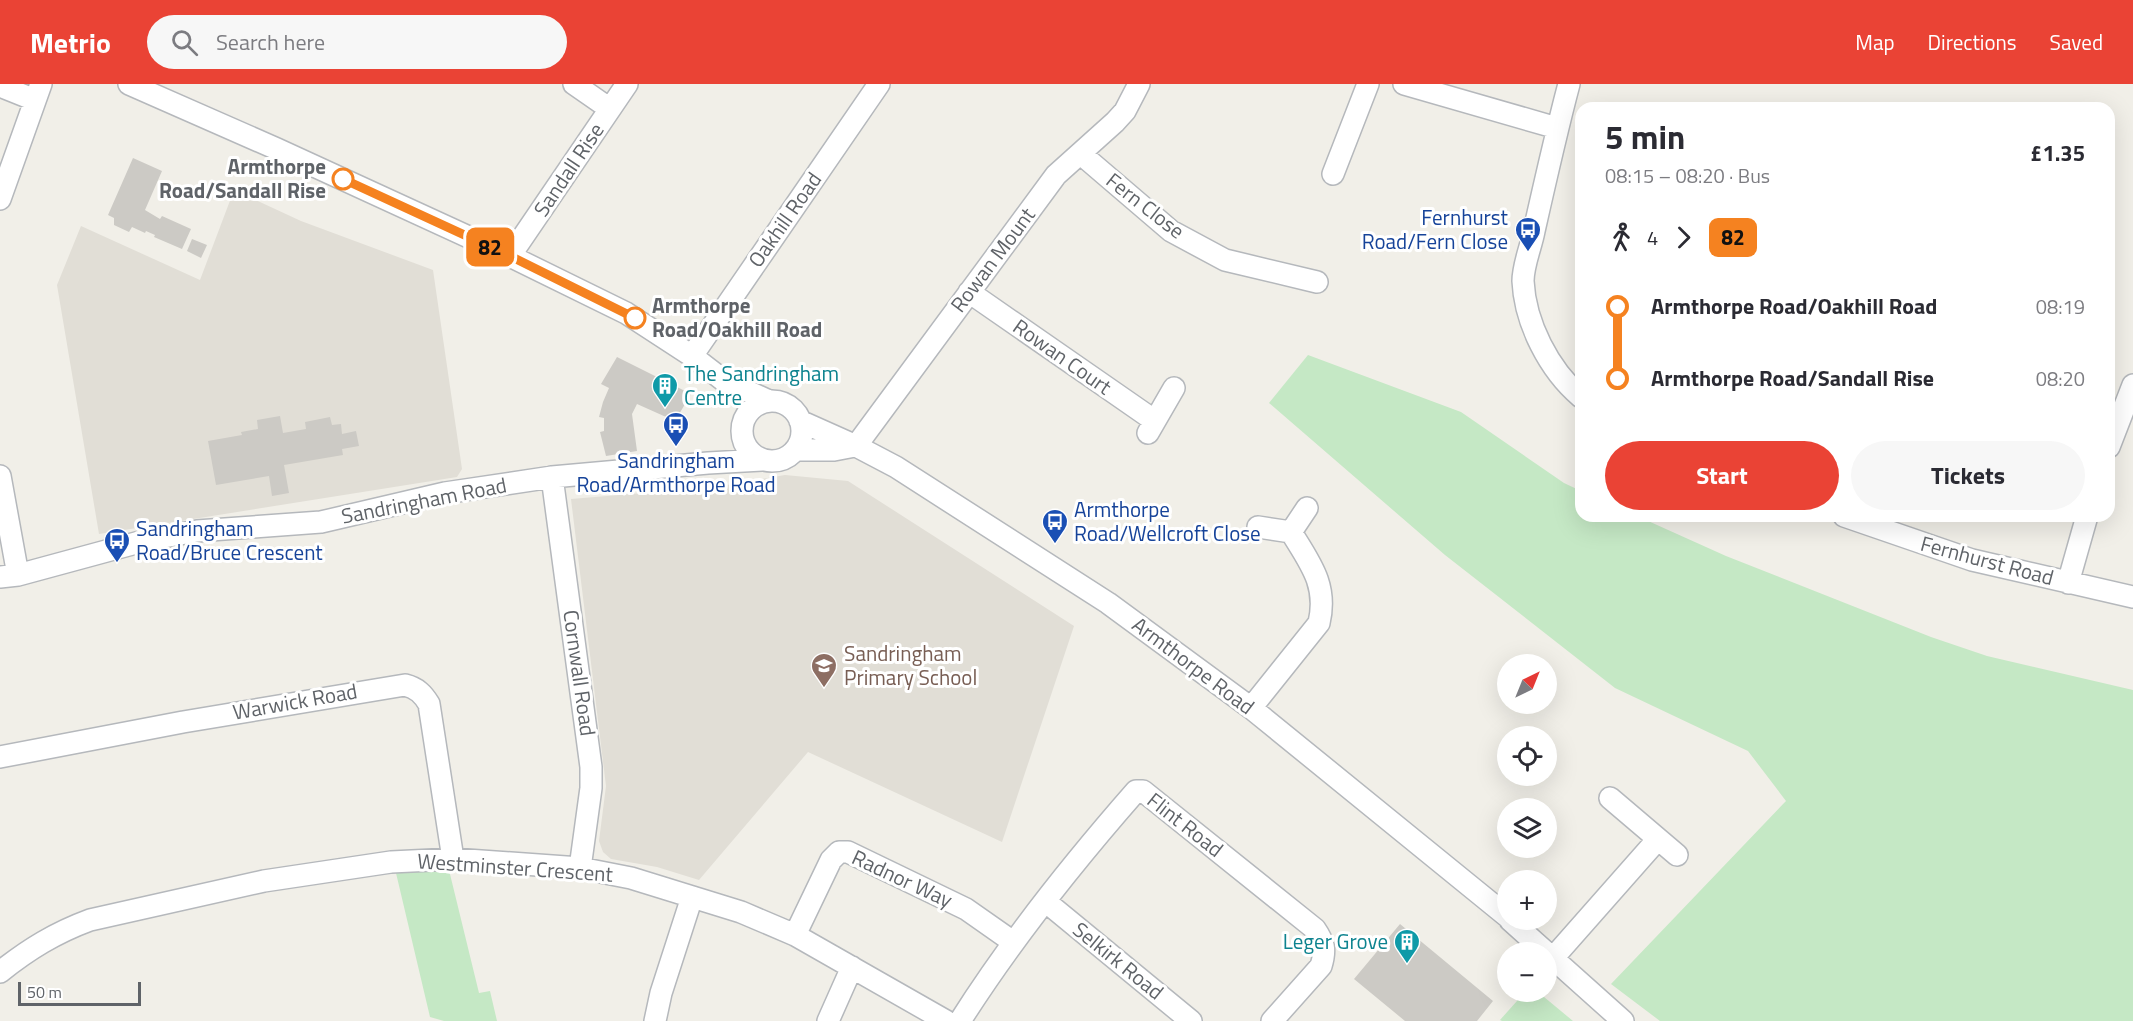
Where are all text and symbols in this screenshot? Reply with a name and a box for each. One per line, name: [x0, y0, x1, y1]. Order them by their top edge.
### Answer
search box: [147, 15, 567, 69]
text: Metrio: [30, 21, 111, 64]
text: Search here: [216, 25, 325, 59]
icon: search: [168, 26, 201, 59]
text: Map: [1855, 26, 1895, 58]
text: Directions: [1928, 26, 2017, 58]
text: Saved: [2050, 26, 2103, 58]
text: 5 min: [1605, 112, 1685, 162]
street label: Sandall Rise: [525, 116, 611, 223]
text: £1.35: [2030, 136, 2085, 170]
place label: Armthorpe Road/Sandall Rise: [159, 150, 326, 206]
text: 08:15 – 08:20 · Bus: [1605, 160, 1770, 191]
street label: Fern Close: [1099, 164, 1192, 246]
street label: Oakhill Road: [739, 165, 829, 274]
marker: Armthorpe Road/Sandall Rise: [332, 168, 354, 190]
street label: Rowan Mount: [942, 200, 1043, 319]
place label: Fernhurst Road/Fern Close: [1362, 201, 1509, 257]
bus stop icon: Fernhurst Road/Fern Close: [1513, 215, 1543, 253]
icon: walk: [1605, 221, 1638, 254]
icon: forward: [1667, 221, 1700, 254]
text: 82: [1721, 221, 1745, 253]
text: 4: [1647, 222, 1658, 253]
line badge: 82: [463, 228, 517, 266]
text: 82: [478, 231, 502, 263]
place label: Armthorpe Road/Oakhill Road: [652, 289, 822, 345]
text: Armthorpe Road/Oakhill Road: [1651, 289, 1937, 323]
text: 08:19: [2036, 291, 2085, 322]
marker: Armthorpe Road/Oakhill Road: [624, 307, 646, 329]
street label: Rowan Court: [1007, 310, 1119, 402]
place label: The Sandringham Centre: [684, 357, 839, 413]
text: Armthorpe Road/Sandall Rise: [1651, 361, 1934, 395]
text: 08:20: [2036, 363, 2085, 394]
building icon: The Sandringham Centre: [650, 371, 680, 409]
bus stop icon: Sandringham Road/Armthorpe Road: [661, 410, 691, 448]
button: Start: [1605, 441, 1839, 510]
button: Tickets: [1851, 441, 2085, 510]
place label: Sandringham Road/Armthorpe Road: [576, 444, 776, 500]
street label: Sandringham Road: [338, 468, 509, 532]
place label: Armthorpe Road/Wellcroft Close: [1074, 493, 1261, 549]
bus stop icon: Armthorpe Road/Wellcroft Close: [1040, 507, 1070, 545]
place label: Sandringham Road/Bruce Crescent: [136, 512, 323, 568]
bus stop icon: Sandringham Road/Bruce Crescent: [102, 526, 132, 564]
street label: Fernhurst Road: [1917, 527, 2057, 593]
street label: Cornwall Road: [555, 608, 605, 738]
street label: Armthorpe Road: [1126, 608, 1262, 722]
place label: Sandringham Primary School: [844, 637, 977, 693]
school or university icon: Sandringham Primary School: [809, 651, 839, 689]
north arrow: [1497, 654, 1557, 714]
map controls: [1497, 654, 1557, 1002]
street label: Warwick Road: [230, 674, 360, 728]
button: locate: [1497, 726, 1557, 786]
street label: Flint Road: [1141, 784, 1231, 864]
button: layers: [1497, 798, 1557, 858]
street label: Radnor Way: [847, 841, 958, 915]
street label: Westminster Crescent: [416, 844, 615, 890]
button: +: [1497, 870, 1557, 930]
street label: Selkirk Road: [1066, 914, 1171, 1007]
place label: Leger Grove: [1283, 925, 1388, 957]
building icon: Leger Grove: [1392, 927, 1422, 965]
button: −: [1497, 942, 1557, 1002]
scale bar: [18, 979, 141, 1006]
text: 50 m: [27, 980, 62, 1004]

